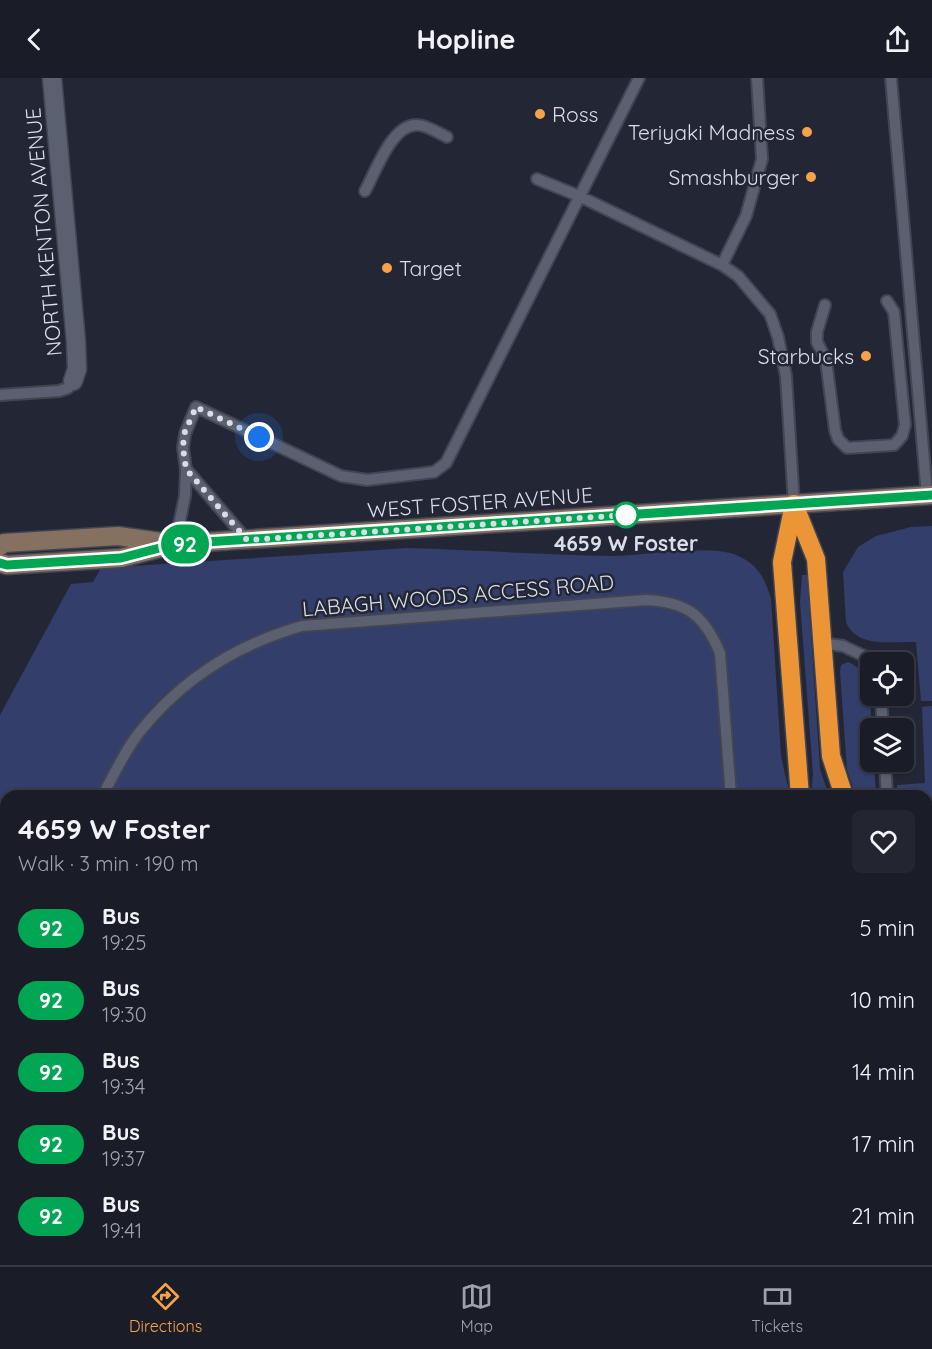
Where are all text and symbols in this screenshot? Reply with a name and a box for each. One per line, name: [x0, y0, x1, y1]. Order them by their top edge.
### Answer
text: Hopline: [417, 22, 515, 56]
icon: back: [18, 23, 51, 56]
icon: share: [881, 23, 914, 56]
place label: Ross: [552, 101, 598, 127]
street label: NORTH KENTON AVENUE: [19, 107, 67, 357]
marker: Ross: [533, 107, 547, 121]
place label: Teriyaki Madness: [628, 119, 795, 145]
marker: Teriyaki Madness: [800, 125, 814, 139]
place label: Smashburger: [668, 164, 799, 190]
marker: Smashburger: [804, 170, 818, 184]
place label: Target: [399, 255, 462, 281]
marker: Target: [380, 261, 394, 275]
place label: Starbucks: [758, 343, 854, 369]
marker: Starbucks: [859, 349, 873, 363]
your location: [244, 422, 274, 452]
street label: WEST FOSTER AVENUE: [366, 481, 594, 523]
marker: 4659 W Foster: [613, 502, 639, 528]
line badge: 92: [158, 524, 212, 564]
place label: 4659 W Foster: [554, 530, 698, 556]
text: 92: [173, 531, 197, 557]
street label: LABAGH WOODS ACCESS ROAD: [301, 568, 615, 622]
map controls: [860, 652, 914, 772]
button: locate: [860, 652, 914, 706]
button: layers: [860, 718, 914, 772]
button: heart: [852, 810, 915, 873]
text: 4659 W Foster: [18, 811, 210, 846]
text: Walk · 3 min · 190 m: [18, 851, 198, 876]
text: Bus: [102, 902, 140, 930]
text: 5 min: [860, 914, 915, 942]
text: 92: [39, 915, 63, 941]
text: 19:25: [102, 930, 146, 955]
text: Bus: [102, 974, 140, 1002]
text: 10 min: [850, 986, 915, 1014]
text: 92: [39, 987, 63, 1013]
text: 19:30: [102, 1002, 147, 1027]
text: Bus: [102, 1046, 140, 1074]
text: 14 min: [852, 1058, 915, 1086]
text: 92: [39, 1059, 63, 1085]
text: 19:34: [102, 1074, 145, 1099]
text: Bus: [102, 1118, 140, 1146]
text: 17 min: [852, 1130, 915, 1158]
text: 92: [39, 1131, 63, 1157]
text: 19:37: [102, 1146, 145, 1171]
text: Bus: [102, 1190, 140, 1218]
text: 21 min: [851, 1202, 915, 1230]
text: 92: [39, 1203, 63, 1229]
text: 19:41: [102, 1218, 142, 1243]
tab: Directions: [129, 1280, 202, 1336]
tab: Map: [460, 1280, 493, 1336]
tab: Tickets: [751, 1280, 803, 1336]

